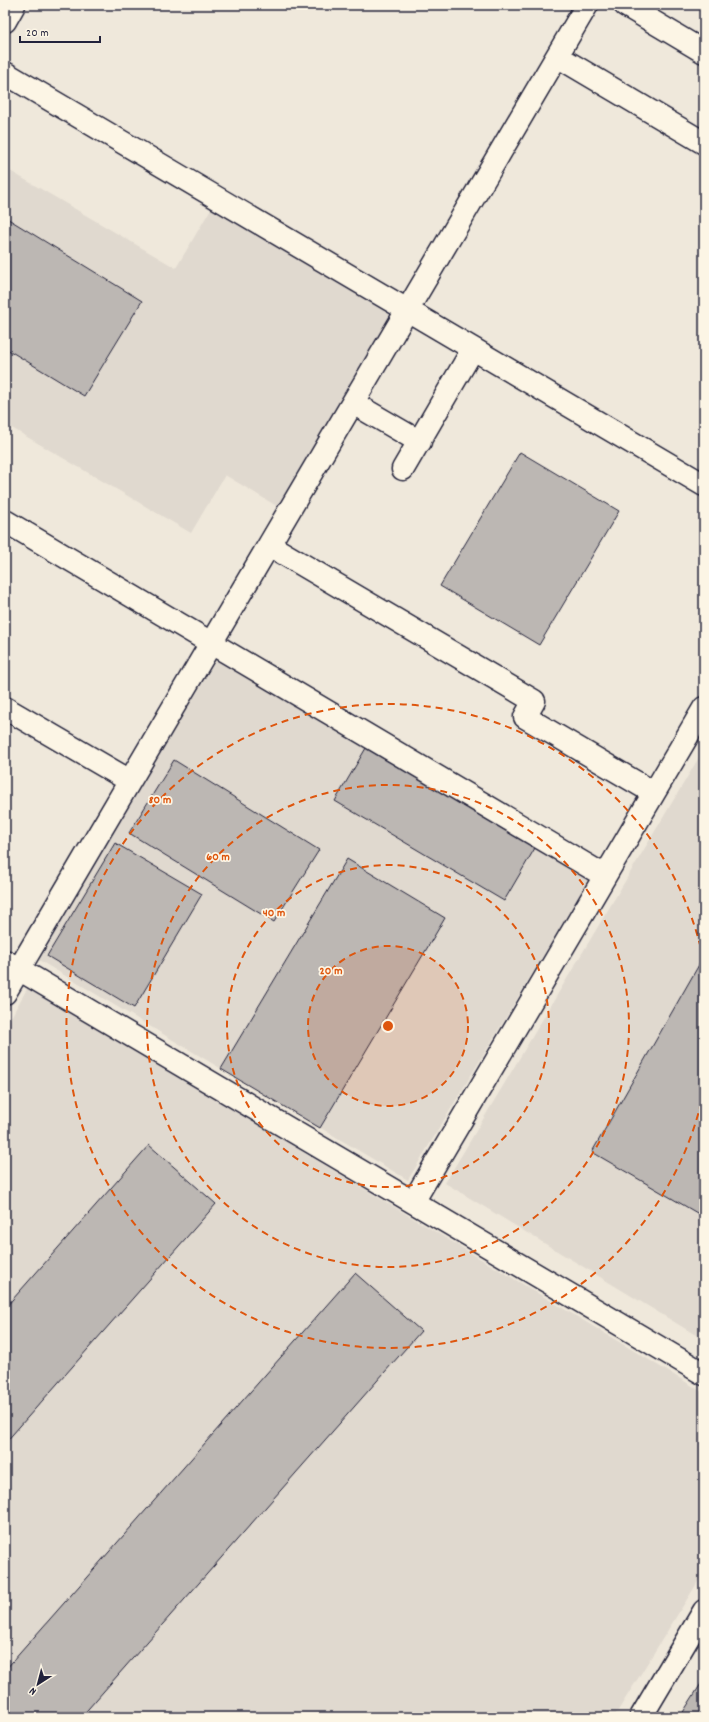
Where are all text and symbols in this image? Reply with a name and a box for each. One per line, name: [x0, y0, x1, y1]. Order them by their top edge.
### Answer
scale bar: [20, 18, 100, 44]
text: 20 m: [26, 25, 49, 42]
text: 80 m: [149, 792, 171, 809]
text: 60 m: [206, 849, 230, 866]
text: 40 m: [263, 905, 285, 922]
text: 20 m: [320, 963, 342, 980]
centre of rings: [381, 1019, 395, 1033]
north arrow: [18, 1664, 58, 1704]
text: N: [26, 1682, 40, 1699]

